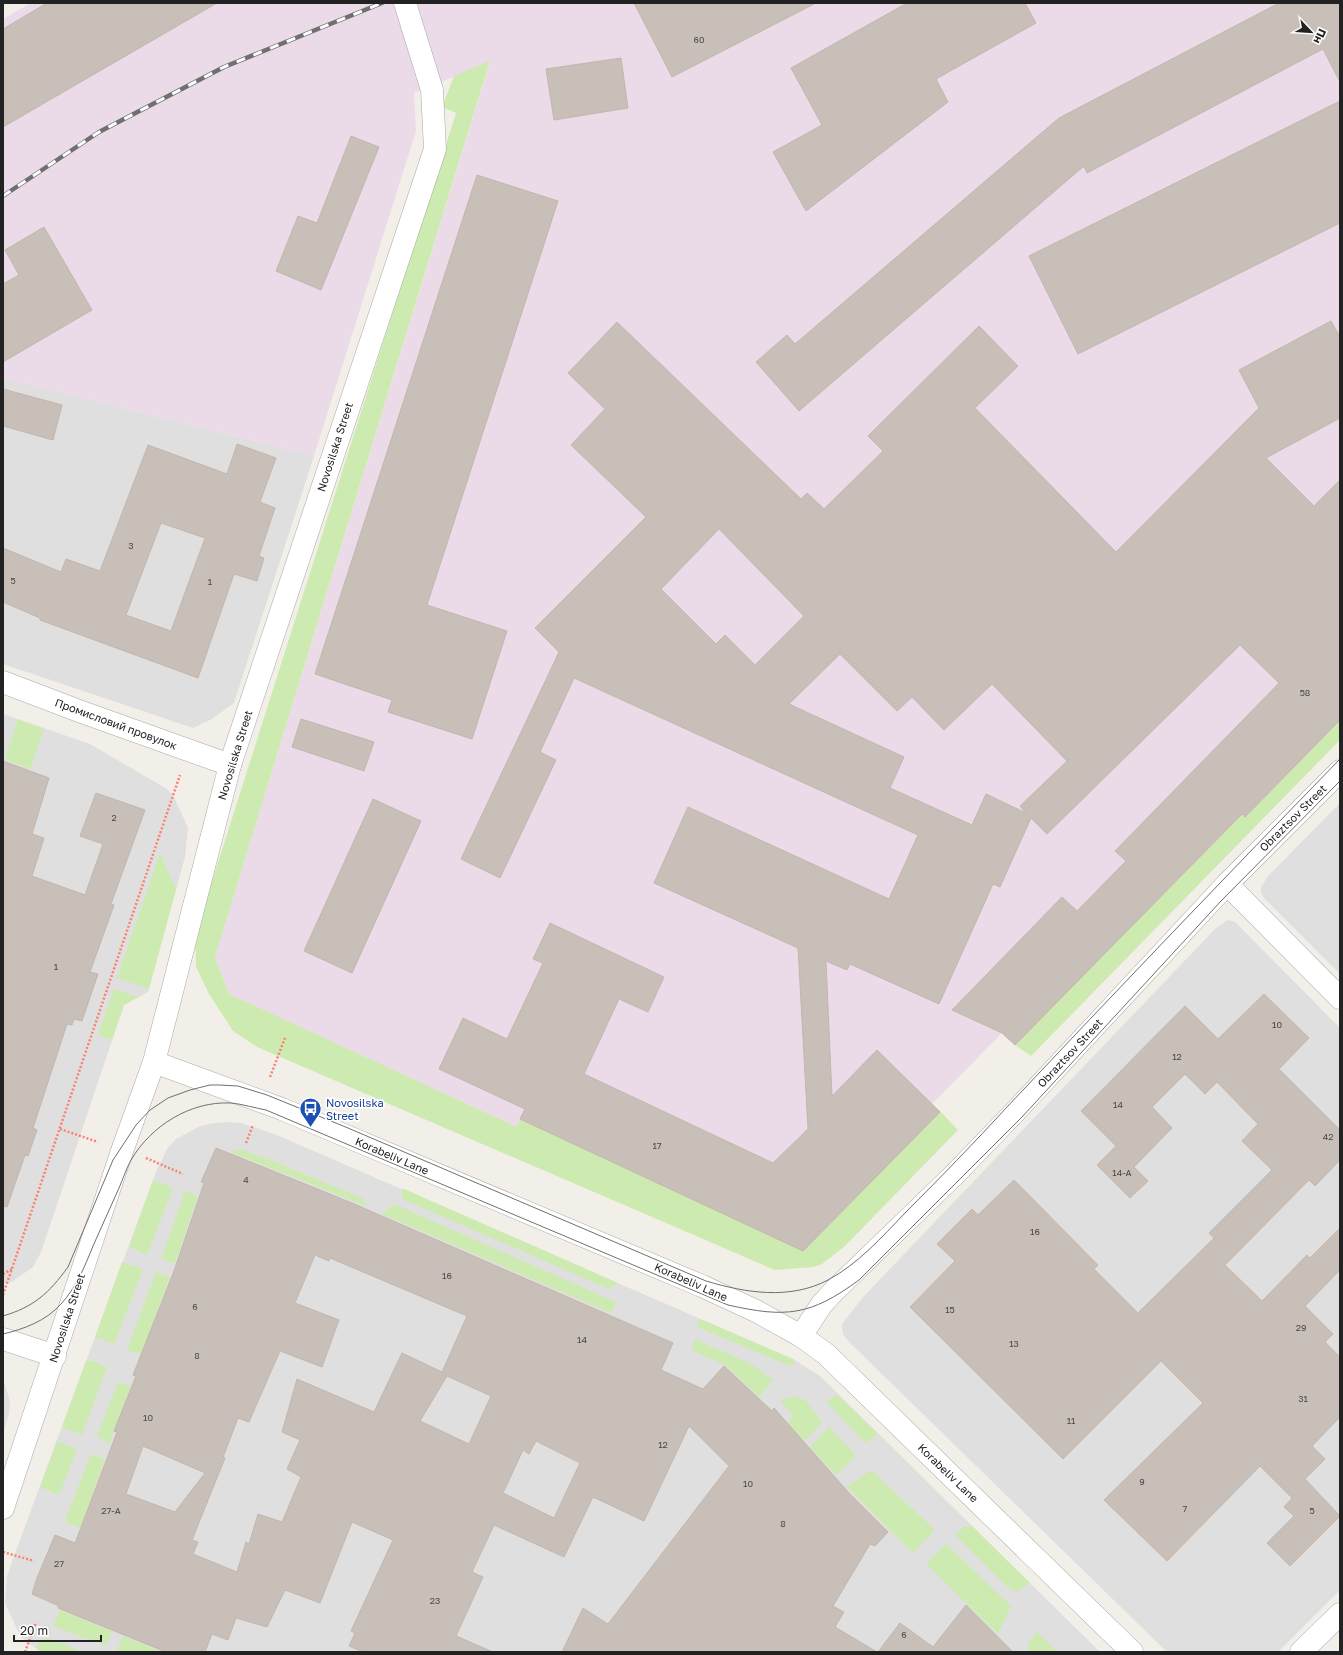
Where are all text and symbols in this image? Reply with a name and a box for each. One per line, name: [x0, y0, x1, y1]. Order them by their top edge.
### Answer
north arrow: [1291, 12, 1331, 52]
text: Пн: [1311, 27, 1330, 46]
house number: 60: [693, 34, 705, 45]
street label: Novosilska Street: [314, 401, 355, 493]
house number: 3: [128, 540, 134, 551]
house number: 5: [10, 575, 16, 586]
house number: 1: [208, 576, 213, 587]
house number: 58: [1300, 687, 1310, 698]
street label: Промисловий провулок: [53, 695, 180, 752]
street label: Novosilska Street: [215, 708, 254, 801]
street label: Obraztsov Street: [1257, 782, 1329, 854]
house number: 2: [111, 812, 117, 823]
house number: 1: [54, 961, 59, 972]
street label: Obraztsov Street: [1034, 1016, 1105, 1090]
house number: 10: [1272, 1019, 1282, 1030]
house number: 12: [1172, 1051, 1182, 1062]
bus stop icon: Novosilska Street: [297, 1096, 323, 1129]
place label: Novosilska Street: [326, 1096, 384, 1122]
house number: 14: [1113, 1099, 1123, 1110]
house number: 42: [1323, 1131, 1333, 1142]
street label: Korabeliv Lane: [353, 1134, 431, 1177]
house number: 17: [652, 1140, 662, 1151]
house number: 14-А: [1112, 1167, 1132, 1178]
house number: 4: [243, 1174, 249, 1185]
house number: 16: [1030, 1226, 1040, 1237]
street label: Korabeliv Lane: [653, 1260, 730, 1303]
house number: 16: [442, 1270, 452, 1281]
street label: Novosilska Street: [46, 1272, 87, 1364]
house number: 6: [192, 1301, 198, 1312]
house number: 15: [945, 1304, 955, 1315]
house number: 29: [1296, 1322, 1306, 1333]
house number: 14: [577, 1334, 587, 1345]
house number: 13: [1009, 1338, 1019, 1349]
house number: 8: [194, 1350, 200, 1361]
house number: 31: [1298, 1393, 1308, 1404]
house number: 10: [143, 1412, 153, 1423]
house number: 11: [1067, 1415, 1076, 1426]
house number: 12: [658, 1439, 668, 1450]
street label: Korabeliv Lane: [916, 1441, 981, 1505]
house number: 9: [1139, 1476, 1145, 1487]
house number: 10: [743, 1478, 753, 1489]
house number: 7: [1183, 1503, 1188, 1514]
house number: 27-А: [101, 1505, 121, 1516]
house number: 5: [1309, 1505, 1315, 1516]
house number: 8: [780, 1518, 786, 1529]
house number: 27: [54, 1558, 64, 1569]
house number: 23: [430, 1595, 440, 1606]
scale bar: [14, 1617, 101, 1643]
text: 20 m: [20, 1623, 48, 1638]
house number: 6: [901, 1629, 907, 1640]

